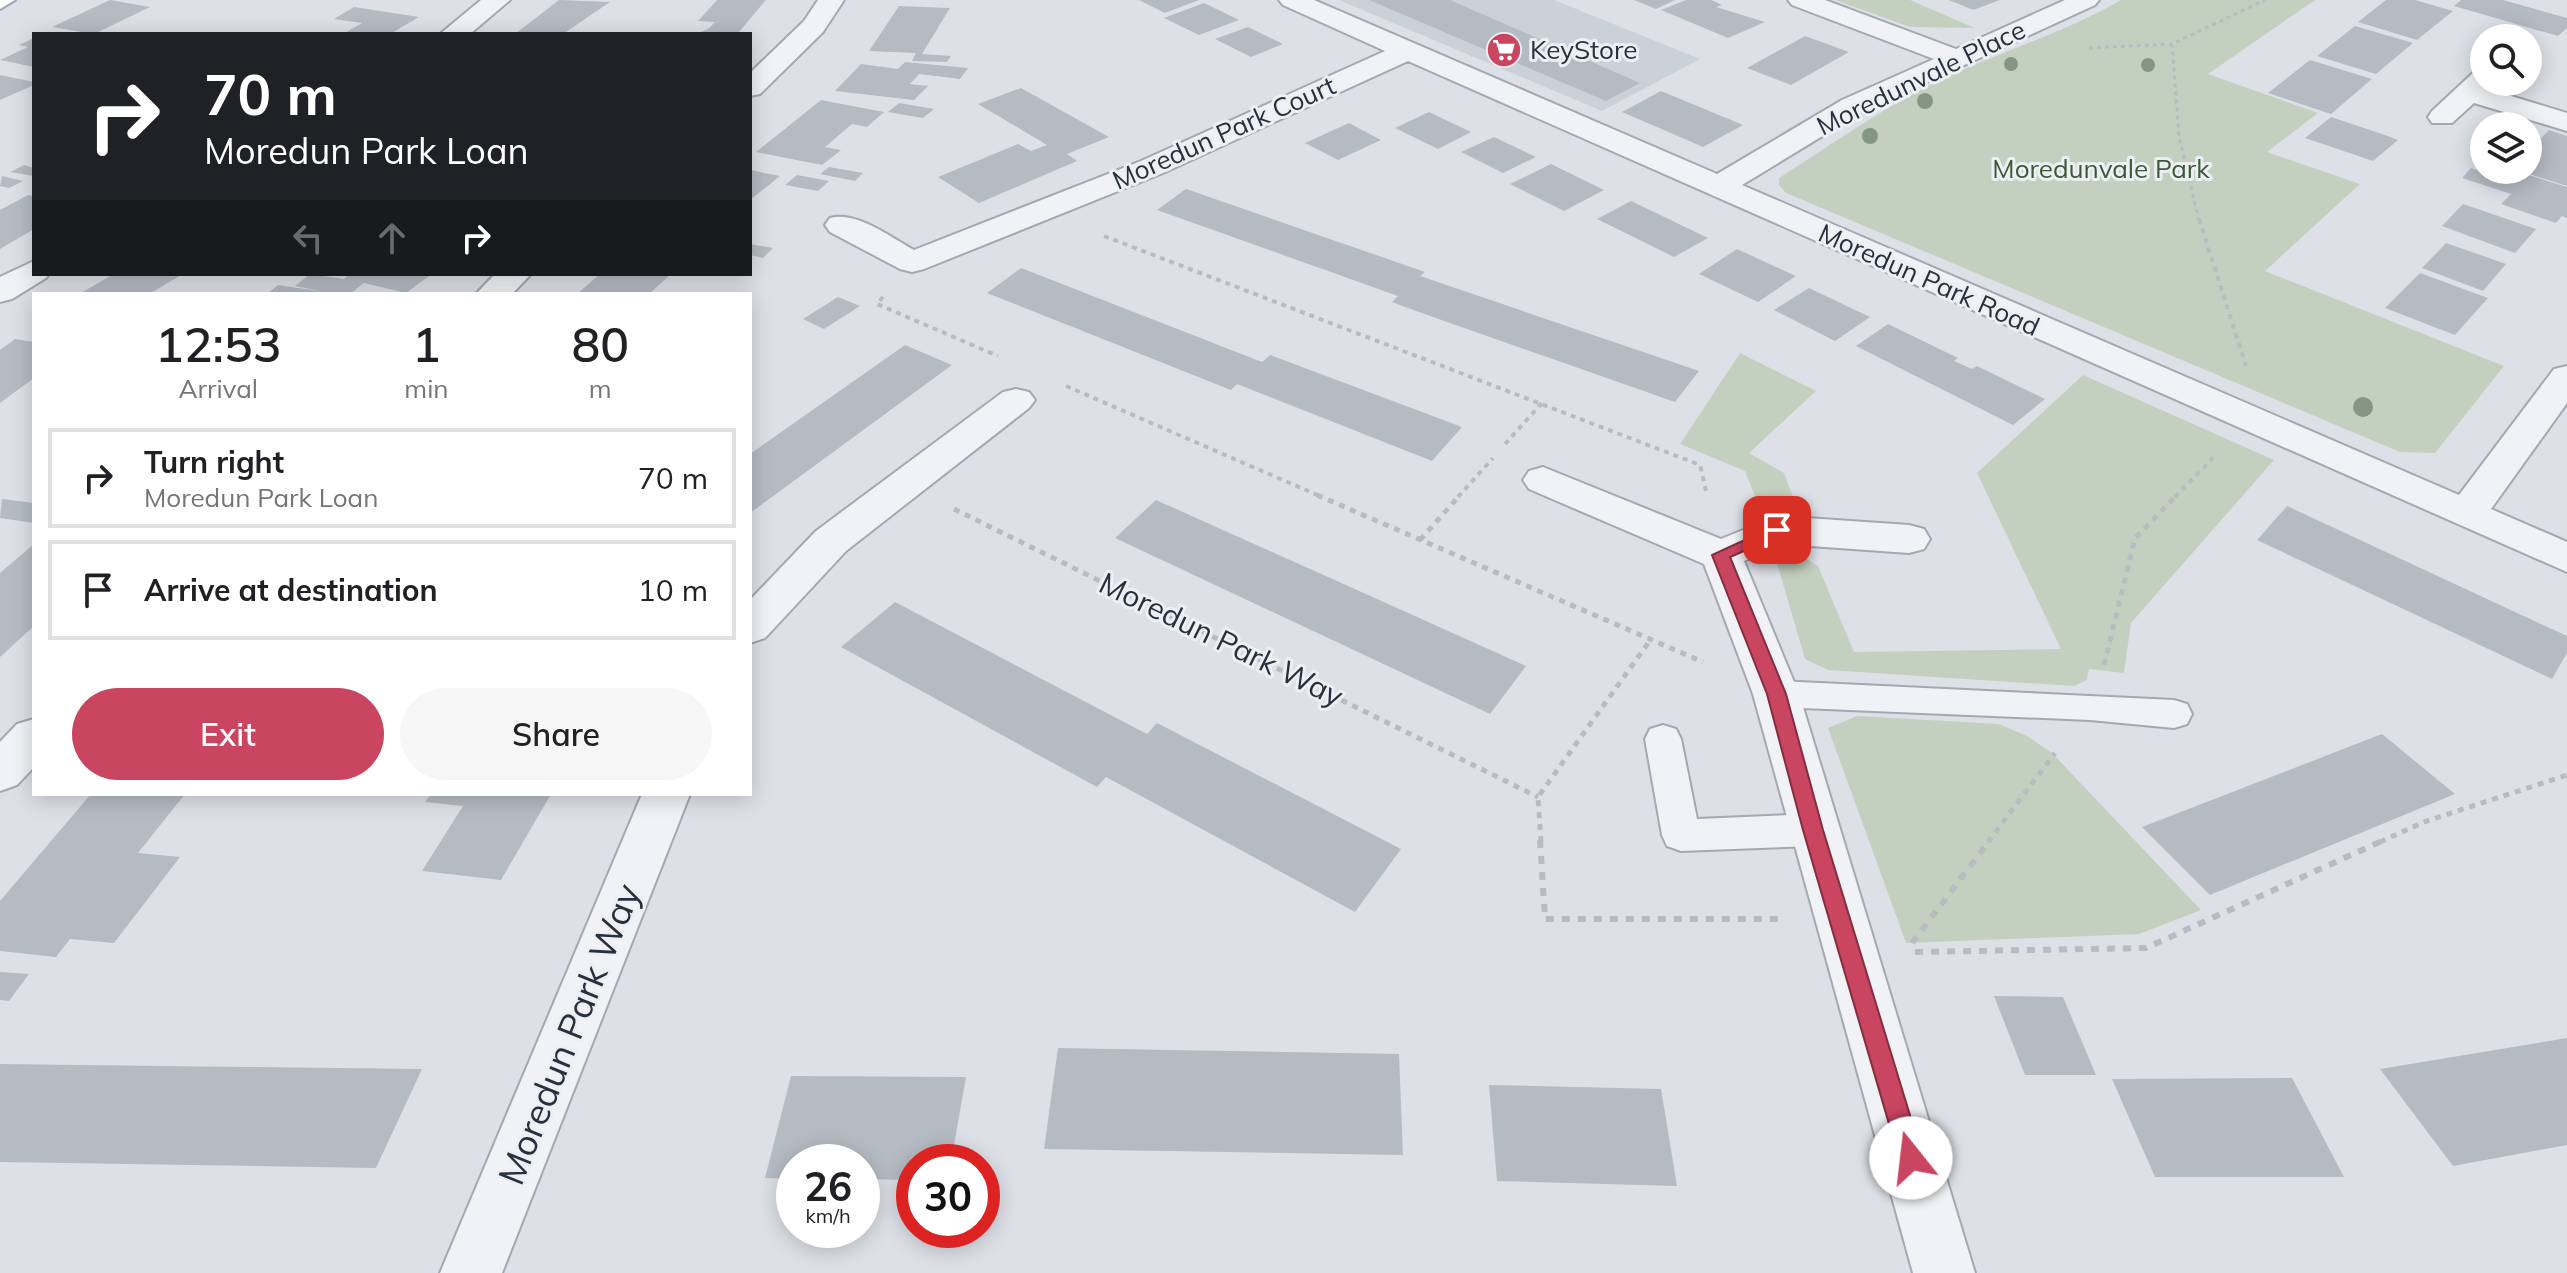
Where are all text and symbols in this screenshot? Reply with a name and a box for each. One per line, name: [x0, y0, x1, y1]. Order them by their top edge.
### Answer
street label: Moredunvale Place: [1811, 13, 2030, 142]
map controls: [2470, 24, 2542, 184]
button: search: [2470, 24, 2542, 96]
supermarket icon: KeyStore: [1485, 31, 1523, 69]
place label: KeyStore: [1530, 33, 1637, 66]
text: 70 m: [204, 59, 337, 129]
icon: right: [72, 64, 176, 168]
street label: Moredun Park Court: [1107, 69, 1340, 197]
button: layers: [2470, 112, 2542, 184]
text: Moredun Park Loan: [204, 128, 529, 173]
park label: Moredunvale Park: [1992, 152, 2210, 185]
icon: left: [286, 216, 330, 260]
icon: ahead: [370, 216, 414, 260]
icon: right: [454, 216, 498, 260]
street label: Moredun Park Road: [1814, 216, 2045, 343]
text: 12:53: [155, 314, 281, 374]
text: 1: [412, 314, 441, 374]
text: 80: [571, 314, 629, 374]
text: Arrival: [178, 372, 258, 405]
text: min: [404, 372, 449, 405]
text: m: [589, 372, 612, 405]
text: Turn right: [144, 443, 284, 481]
icon: right: [76, 456, 120, 500]
text: 70 m: [638, 459, 708, 497]
text: Moredun Park Loan: [144, 481, 378, 514]
pin: [1743, 496, 1811, 564]
icon: arrive: [1755, 508, 1799, 552]
street label: Moredun Park Way: [1093, 563, 1350, 715]
icon: arrive: [76, 568, 120, 612]
text: Arrive at destination: [144, 571, 438, 609]
text: 10 m: [638, 571, 708, 609]
button: Exit: [72, 688, 384, 780]
button: Share: [400, 688, 712, 780]
street label: Moredun Park Way: [488, 877, 649, 1191]
position arrow: [1869, 1116, 1953, 1200]
speed limit sign: 30: [896, 1144, 1000, 1248]
text: 26: [804, 1161, 852, 1211]
text: km/h: [805, 1203, 851, 1228]

